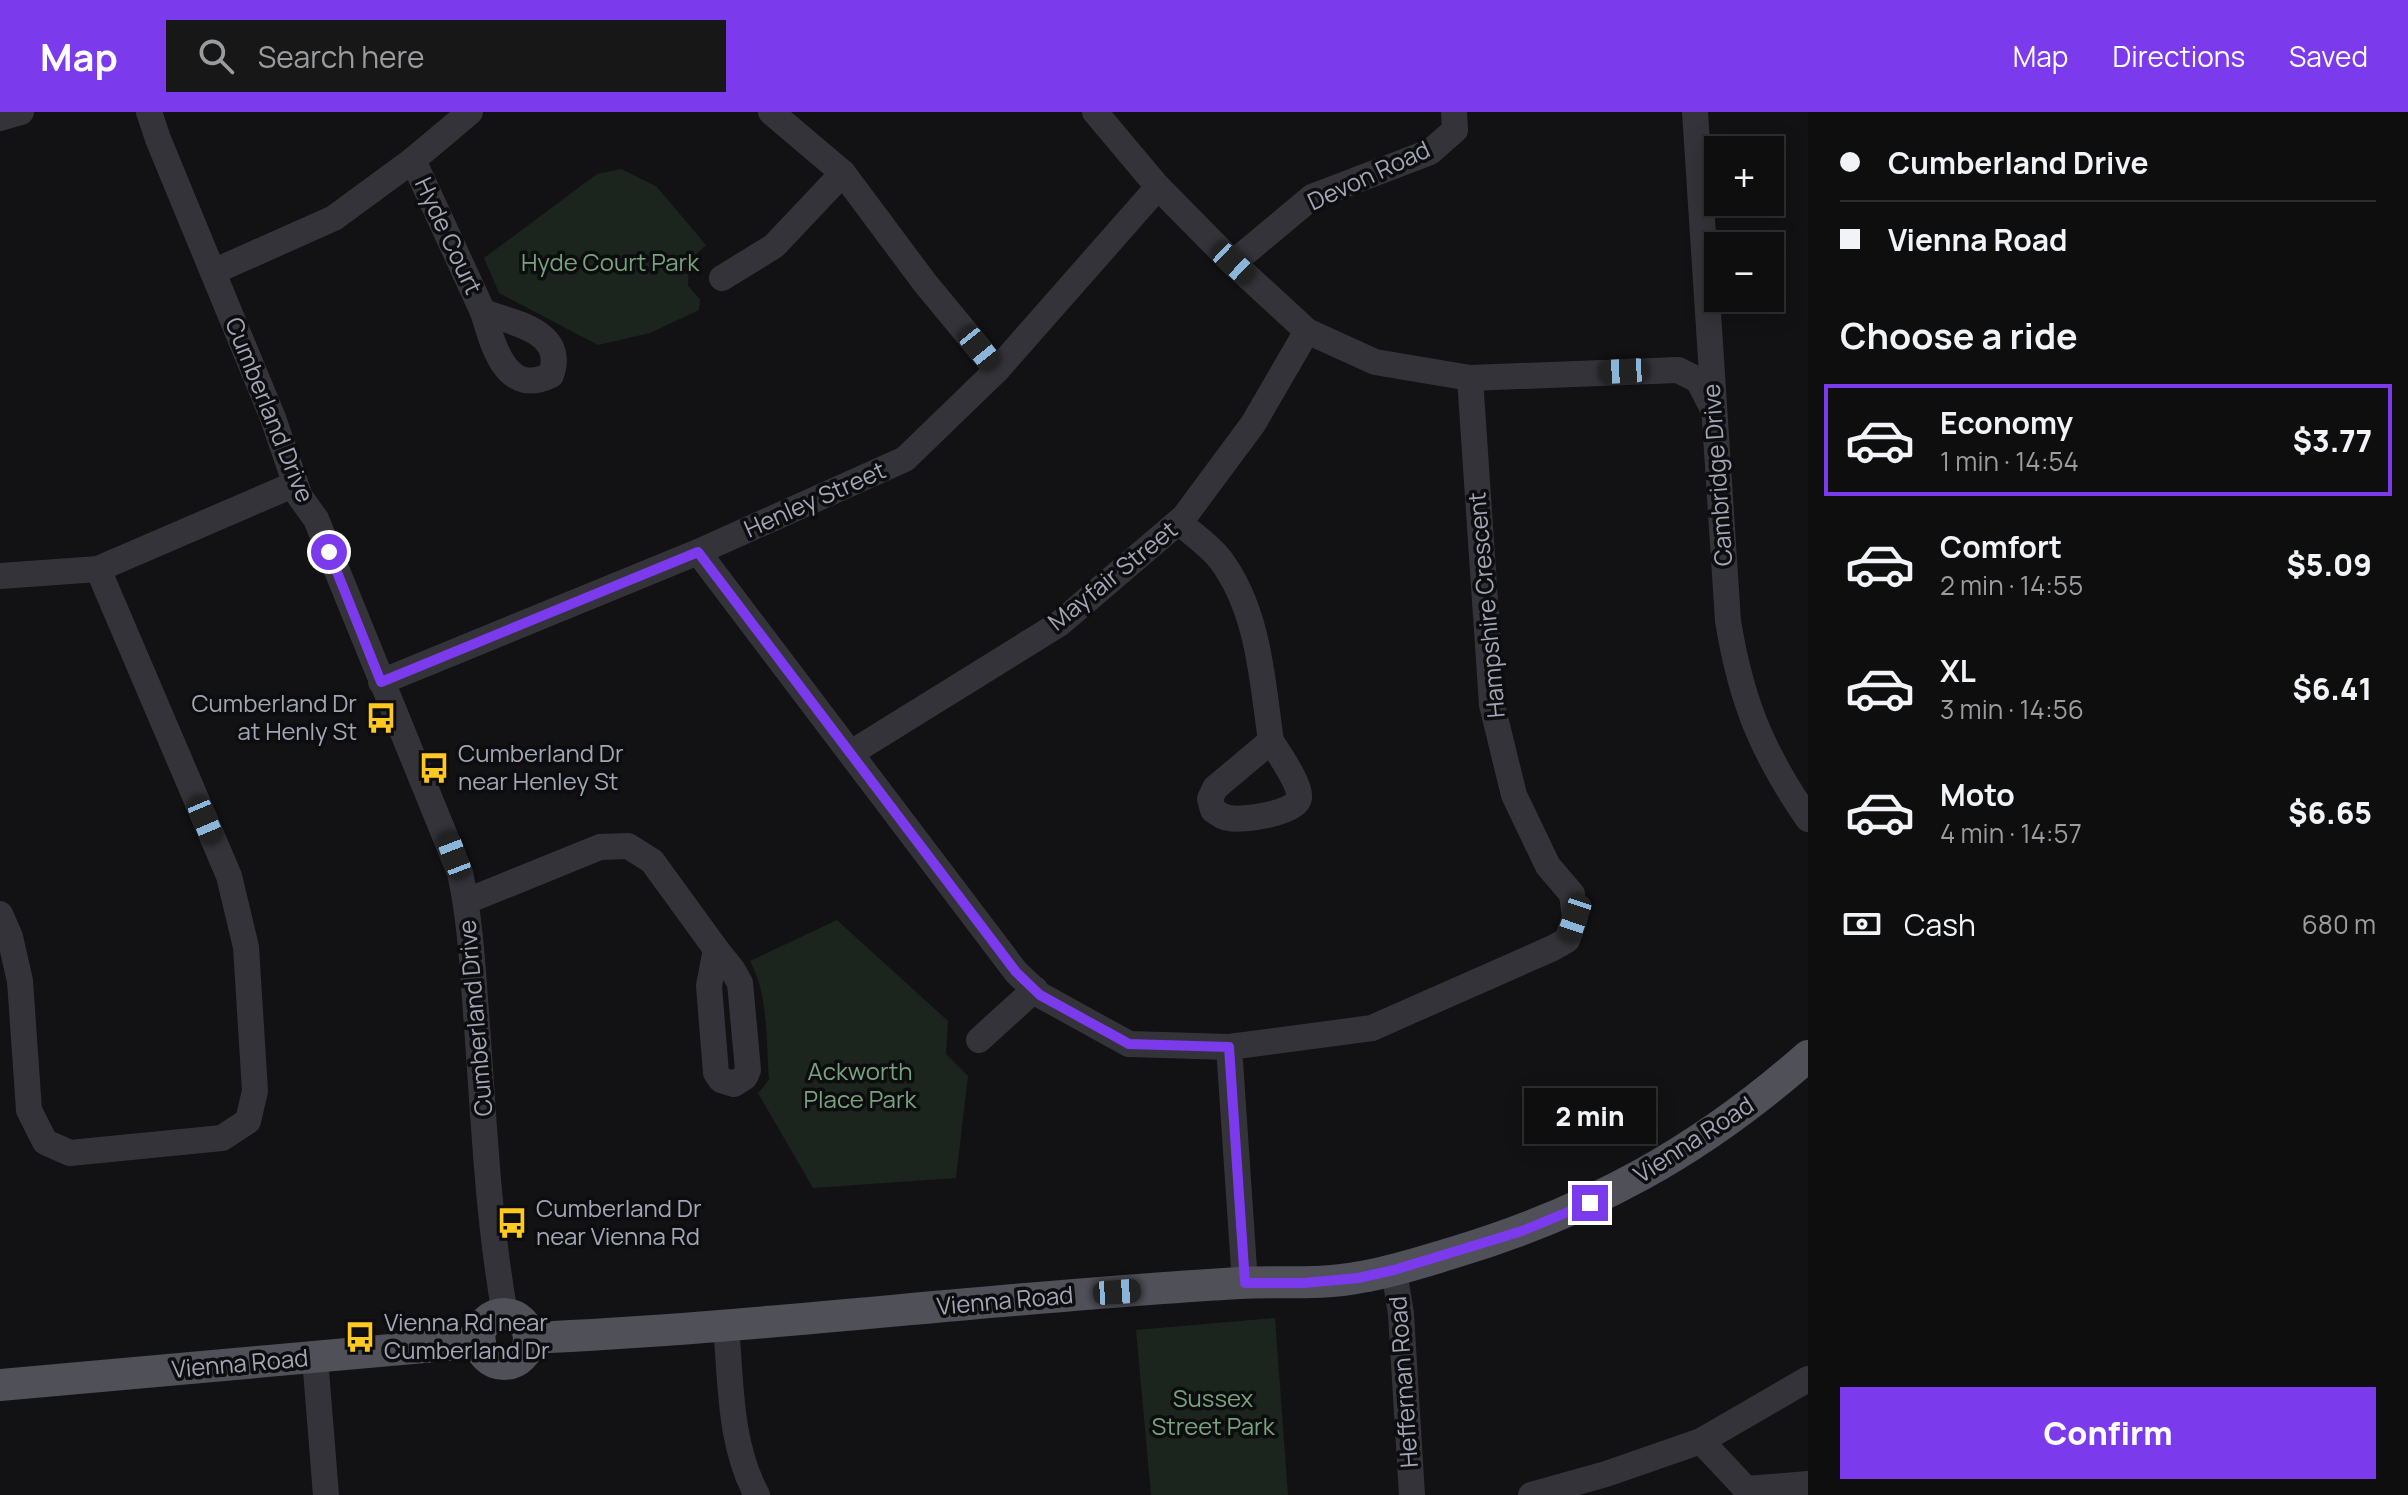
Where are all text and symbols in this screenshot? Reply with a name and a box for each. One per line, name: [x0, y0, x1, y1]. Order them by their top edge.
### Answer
search box: [166, 20, 726, 92]
text: Map: [40, 30, 118, 82]
icon: search: [194, 34, 238, 78]
text: Search here: [258, 36, 425, 77]
text: Map: [2013, 37, 2068, 75]
text: Directions: [2112, 37, 2245, 75]
text: Saved: [2289, 37, 2368, 75]
street label: Devon Road: [1302, 132, 1435, 217]
map controls: [1704, 136, 1784, 312]
button: +: [1704, 136, 1784, 216]
text: Cumberland Drive: [1888, 142, 2149, 183]
street label: Hyde Court: [408, 172, 491, 299]
text: Vienna Road: [1888, 219, 2068, 260]
button: −: [1704, 232, 1784, 312]
car: [1207, 238, 1259, 288]
park label: Hyde Court Park: [521, 245, 700, 278]
text: Choose a ride: [1840, 311, 2078, 360]
street label: Cumberland Drive: [218, 312, 323, 507]
car: [955, 322, 1003, 374]
car: [1599, 358, 1649, 384]
street label: Cambridge Drive: [1694, 383, 1739, 567]
text: Economy: [1940, 402, 2073, 443]
icon: car: [1844, 404, 1916, 476]
text: $3.77: [2293, 420, 2372, 461]
text: 1 min · 14:54: [1940, 443, 2079, 479]
street label: Henley Street: [738, 453, 890, 545]
street label: Hampshire Crescent: [1459, 491, 1512, 719]
street label: Mayfair Street: [1040, 512, 1184, 637]
text: Comfort: [1940, 526, 2062, 567]
icon: car: [1844, 528, 1916, 600]
route start: [311, 534, 347, 570]
text: $5.09: [2287, 544, 2372, 585]
text: 2 min · 14:55: [1940, 567, 2083, 603]
text: XL: [1940, 650, 1976, 691]
icon: car: [1844, 652, 1916, 724]
text: $6.41: [2292, 668, 2372, 709]
place label: Cumberland Dr at Henly St: [191, 686, 357, 747]
text: 3 min · 14:56: [1940, 691, 2084, 727]
bus stop icon: Cumberland Dr at Henly St: [364, 701, 398, 735]
place label: Cumberland Dr near Henley St: [458, 736, 624, 797]
bus stop icon: Cumberland Dr near Henley St: [417, 751, 451, 785]
text: Moto: [1940, 774, 2015, 815]
icon: car: [1844, 776, 1916, 848]
text: $6.65: [2288, 792, 2372, 833]
car: [185, 793, 225, 847]
text: 4 min · 14:57: [1940, 815, 2082, 851]
car: [434, 828, 474, 882]
car: [1556, 891, 1594, 945]
icon: cash: [1840, 902, 1884, 946]
text: Cash: [1904, 904, 1976, 945]
text: 680 m: [2302, 906, 2376, 942]
street label: Cumberland Drive: [449, 919, 500, 1118]
park label: Ackworth Place Park: [803, 1054, 918, 1115]
callout: 2 min: [1524, 1087, 1656, 1143]
street label: Vienna Road: [1627, 1088, 1760, 1190]
text: 2 min: [1556, 1098, 1624, 1134]
route end: [1572, 1185, 1608, 1221]
place label: Cumberland Dr near Vienna Rd: [536, 1191, 702, 1252]
bus stop icon: Cumberland Dr near Vienna Rd: [495, 1206, 529, 1240]
street label: Vienna Road: [935, 1277, 1074, 1322]
car: [1092, 1278, 1142, 1306]
street label: Heffernan Road: [1380, 1295, 1425, 1469]
place label: Vienna Rd near Cumberland Dr: [384, 1305, 550, 1366]
bus stop icon: Vienna Rd near Cumberland Dr: [343, 1320, 377, 1354]
street label: Vienna Road: [170, 1340, 309, 1385]
park label: Sussex Street Park: [1151, 1381, 1276, 1442]
button: Confirm: [1840, 1387, 2376, 1479]

